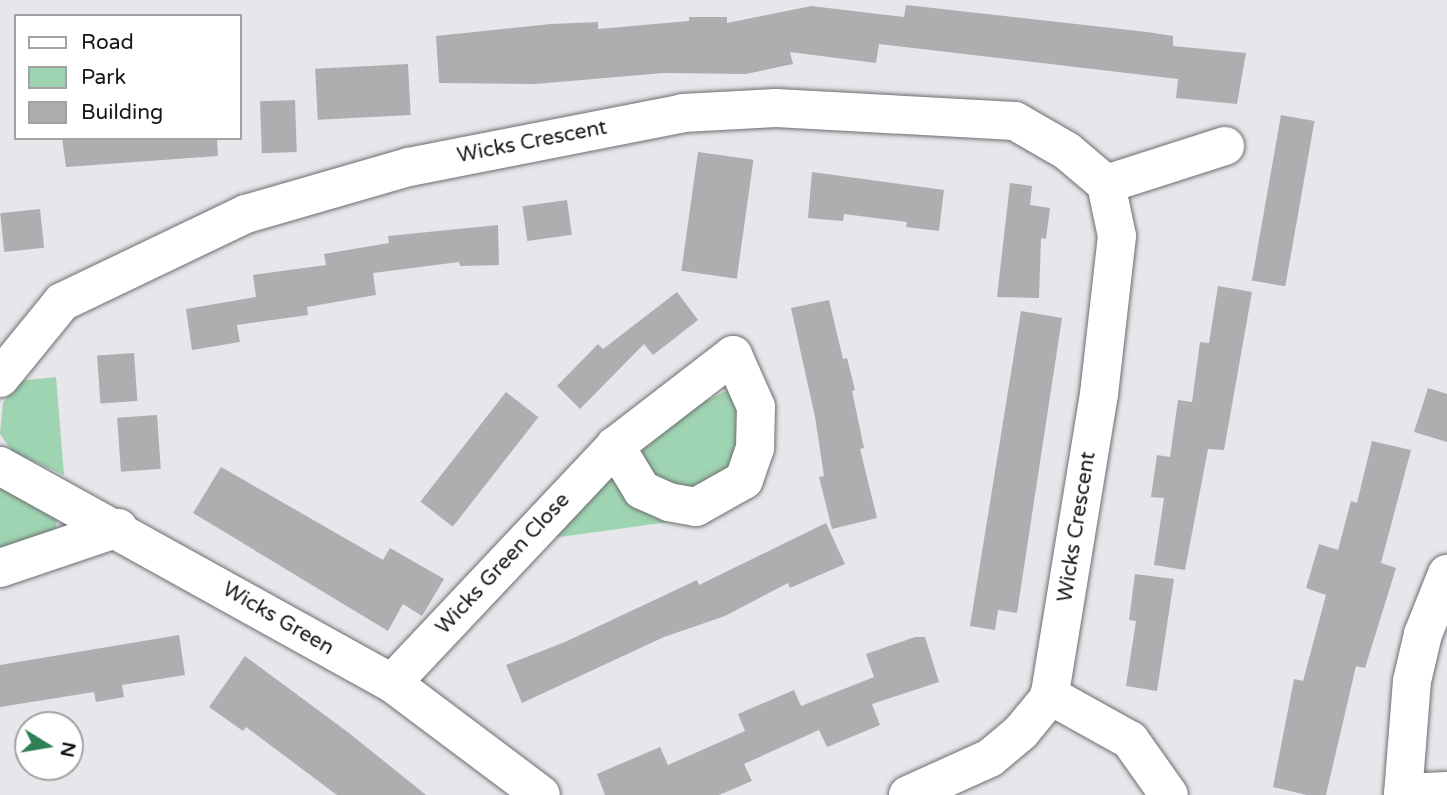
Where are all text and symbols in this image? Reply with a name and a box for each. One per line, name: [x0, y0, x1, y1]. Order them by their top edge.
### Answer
legend: [14, 14, 242, 140]
text: Road: [81, 30, 134, 55]
text: Park: [81, 65, 126, 90]
text: Building: [81, 100, 163, 125]
street label: Wicks Crescent: [455, 115, 609, 169]
street label: Wicks Crescent: [1053, 450, 1101, 604]
street label: Wicks Green Close: [431, 488, 575, 640]
street label: Wicks Green: [218, 577, 338, 661]
north arrow: [14, 711, 84, 781]
text: N: [55, 740, 80, 759]

